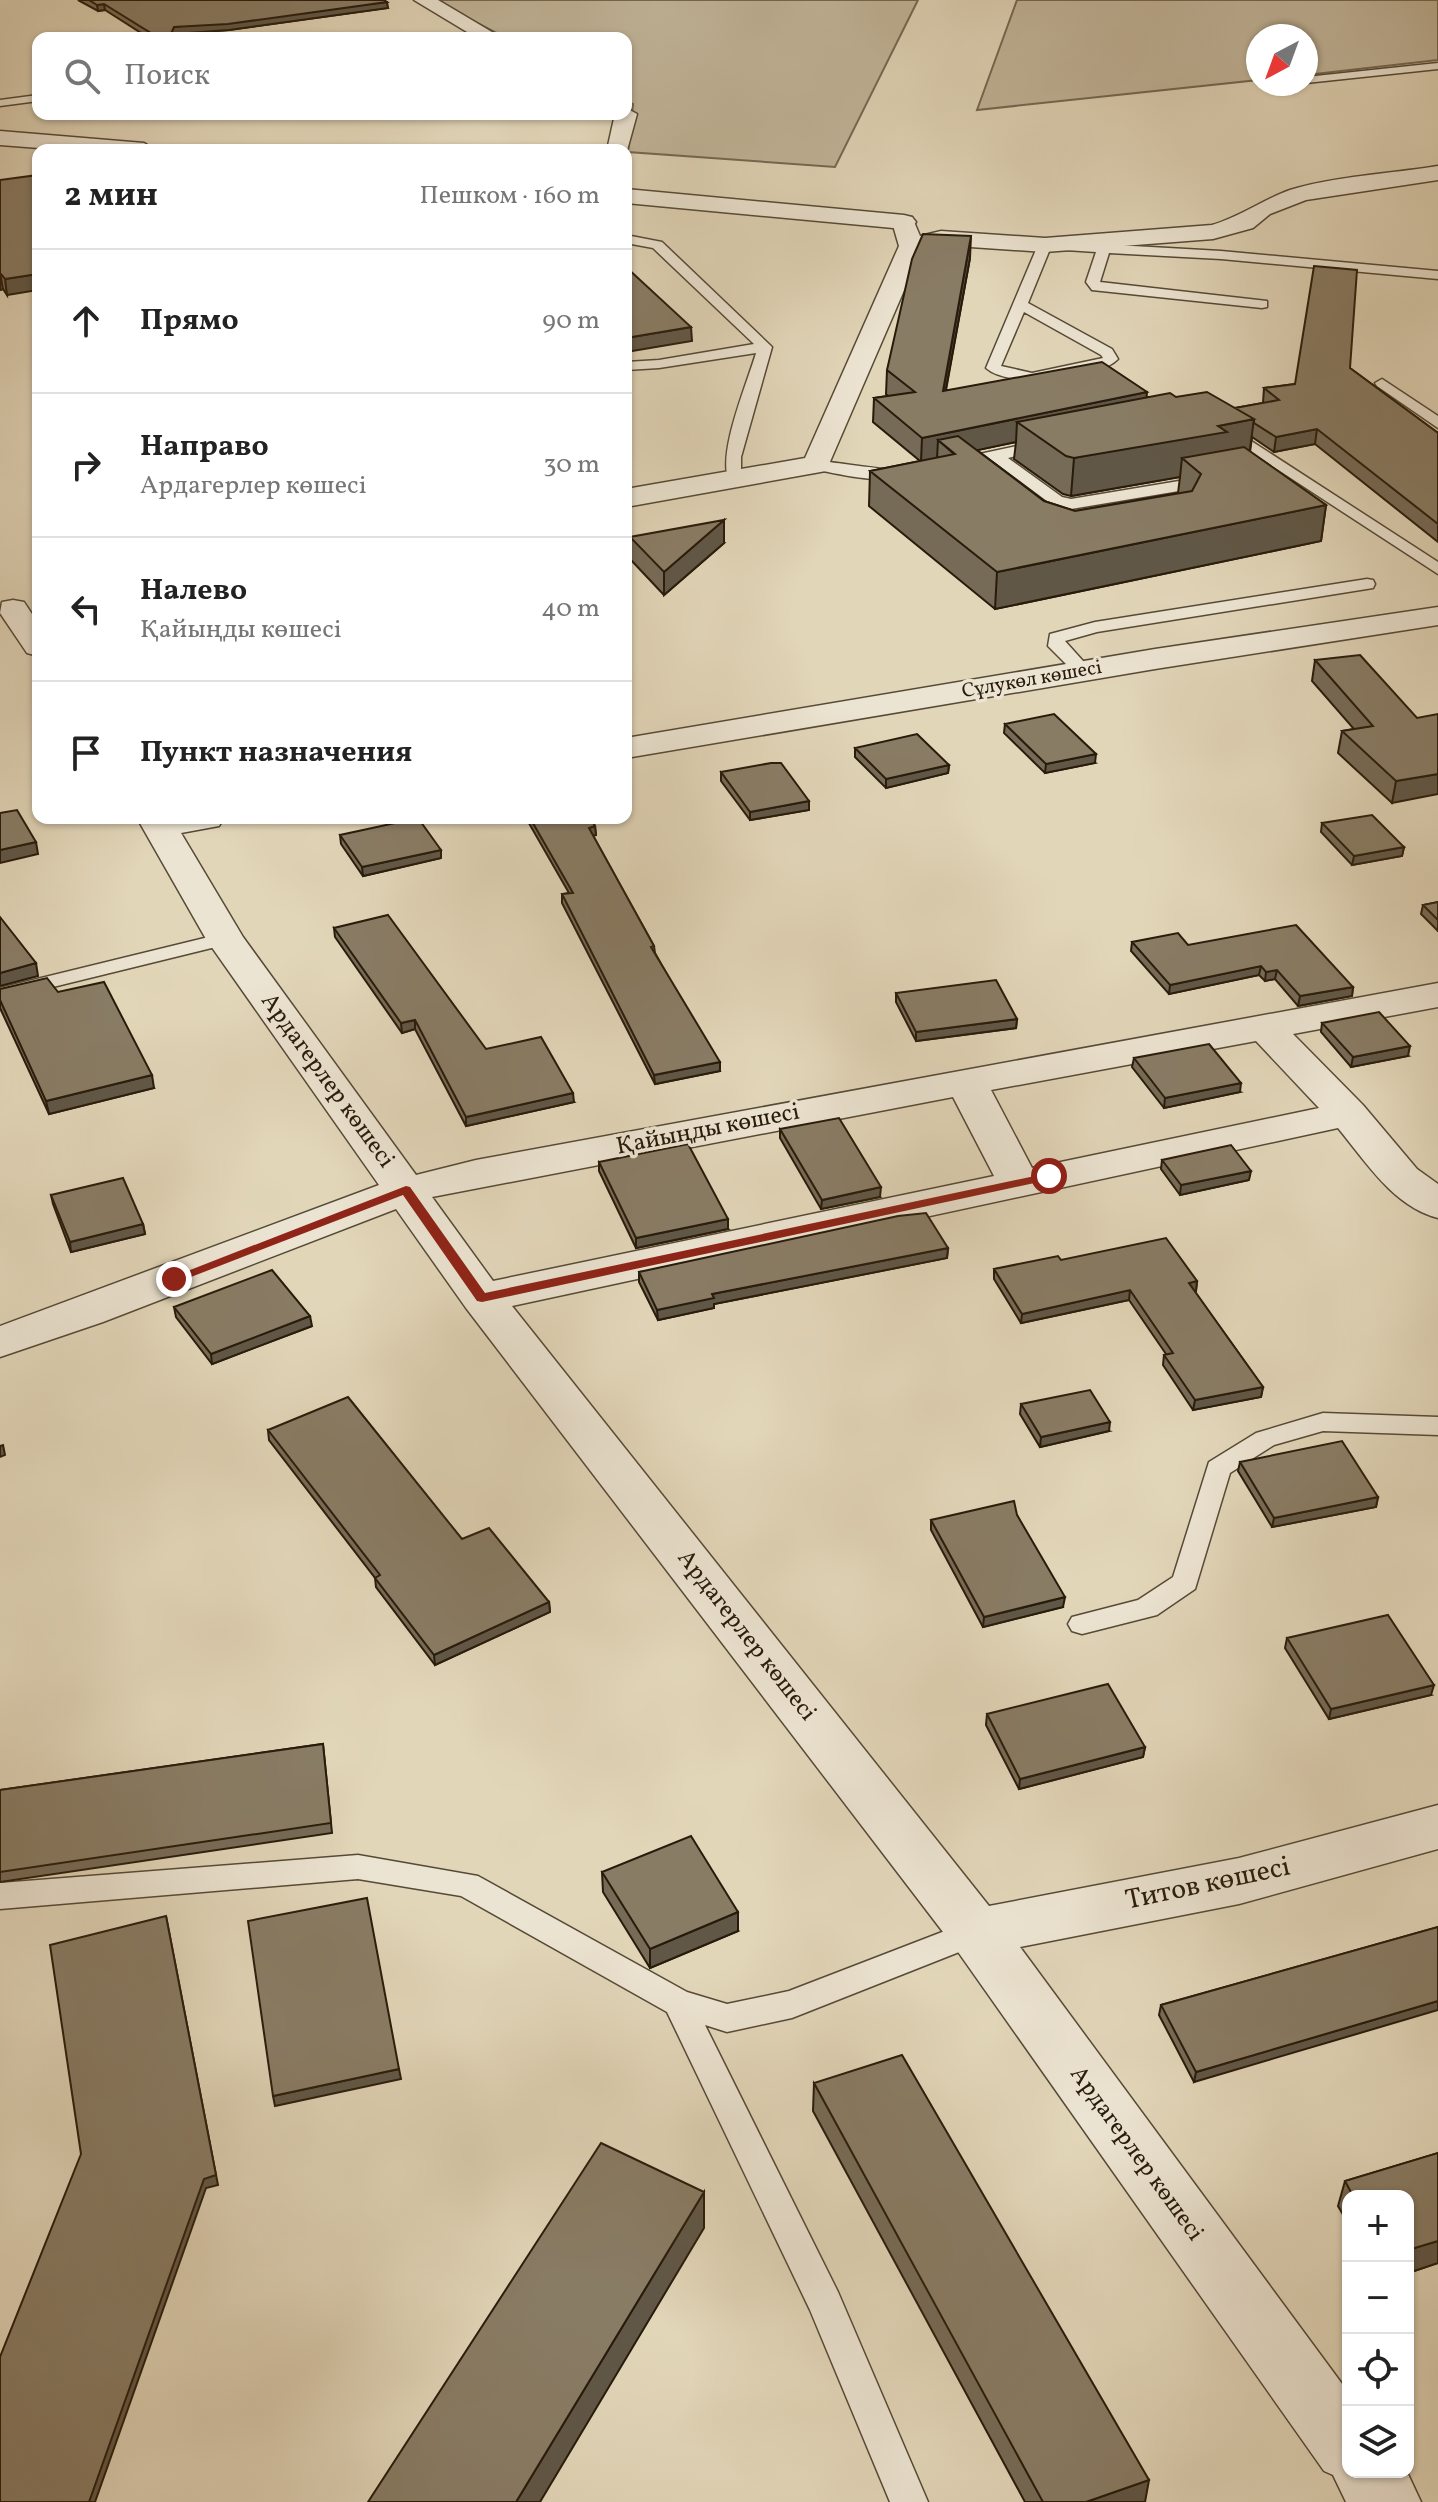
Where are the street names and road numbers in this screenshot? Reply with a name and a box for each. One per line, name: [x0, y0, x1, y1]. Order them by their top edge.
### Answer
street label: Сұлукөл көшесі: [960, 654, 1104, 706]
street label: Ардагерлер көшесі: [252, 986, 402, 1176]
street label: Қайыңды көшесі: [613, 1096, 803, 1164]
street label: Ардагерлер көшесі: [668, 1543, 824, 1729]
street label: Титов көшесі: [1122, 1847, 1294, 1921]
street label: Ардагерлер көшесі: [1061, 2059, 1211, 2249]

